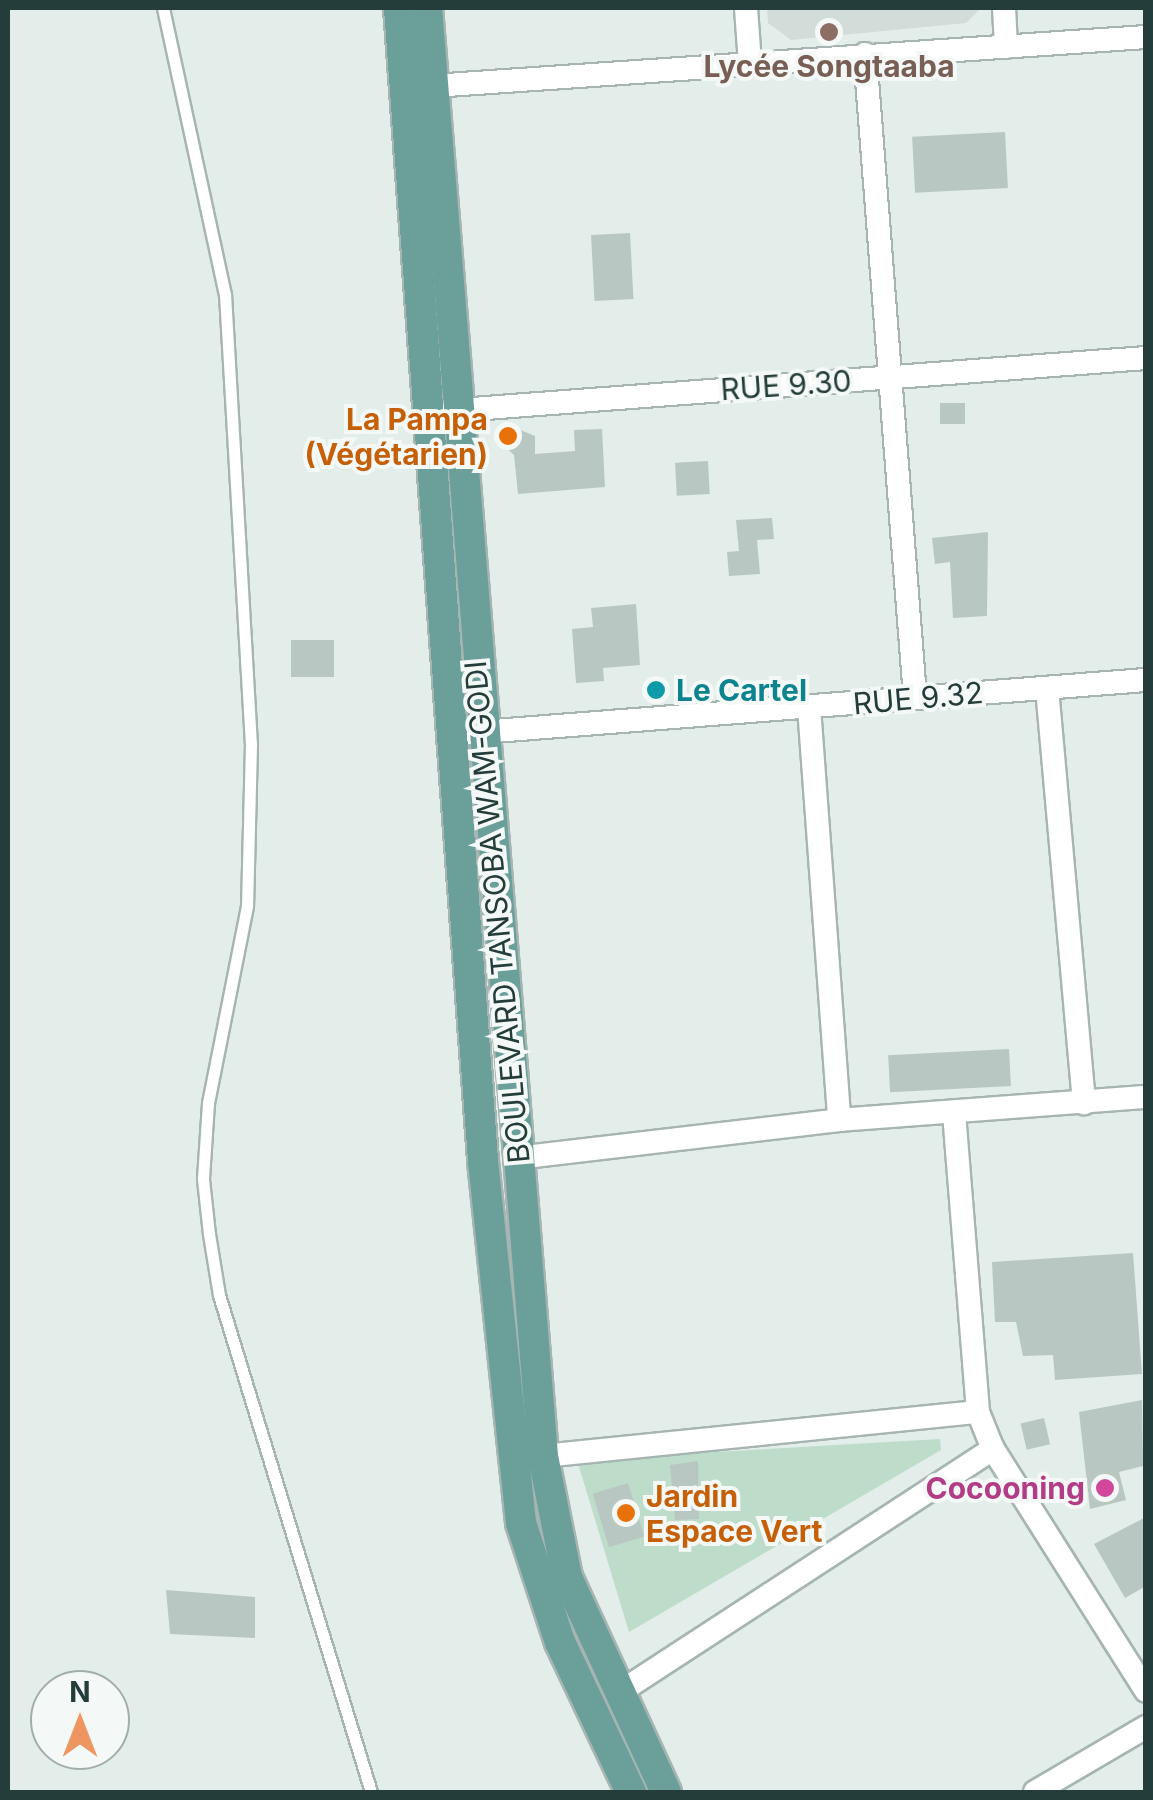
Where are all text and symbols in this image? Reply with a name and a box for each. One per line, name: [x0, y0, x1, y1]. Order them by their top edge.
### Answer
marker: Lycée Songtaaba: [818, 21, 840, 43]
place label: Lycée Songtaaba: [703, 48, 955, 84]
street label: RUE 9.30: [719, 362, 853, 408]
place label: La Pampa (Végétarien): [304, 401, 488, 472]
marker: La Pampa (Végétarien): [497, 425, 519, 447]
street label: BOULEVARD TANSOBA WAM-GODI: [457, 659, 537, 1165]
place label: Le Cartel: [676, 672, 807, 708]
street label: RUE 9.32: [851, 674, 985, 722]
marker: Le Cartel: [645, 679, 667, 701]
place label: Cocooning: [926, 1470, 1085, 1506]
marker: Cocooning: [1094, 1477, 1116, 1499]
place label: Jardin Espace Vert: [646, 1478, 822, 1548]
marker: Jardin Espace Vert: [615, 1502, 637, 1524]
north arrow: [30, 1670, 130, 1770]
text: N: [69, 1675, 91, 1709]

